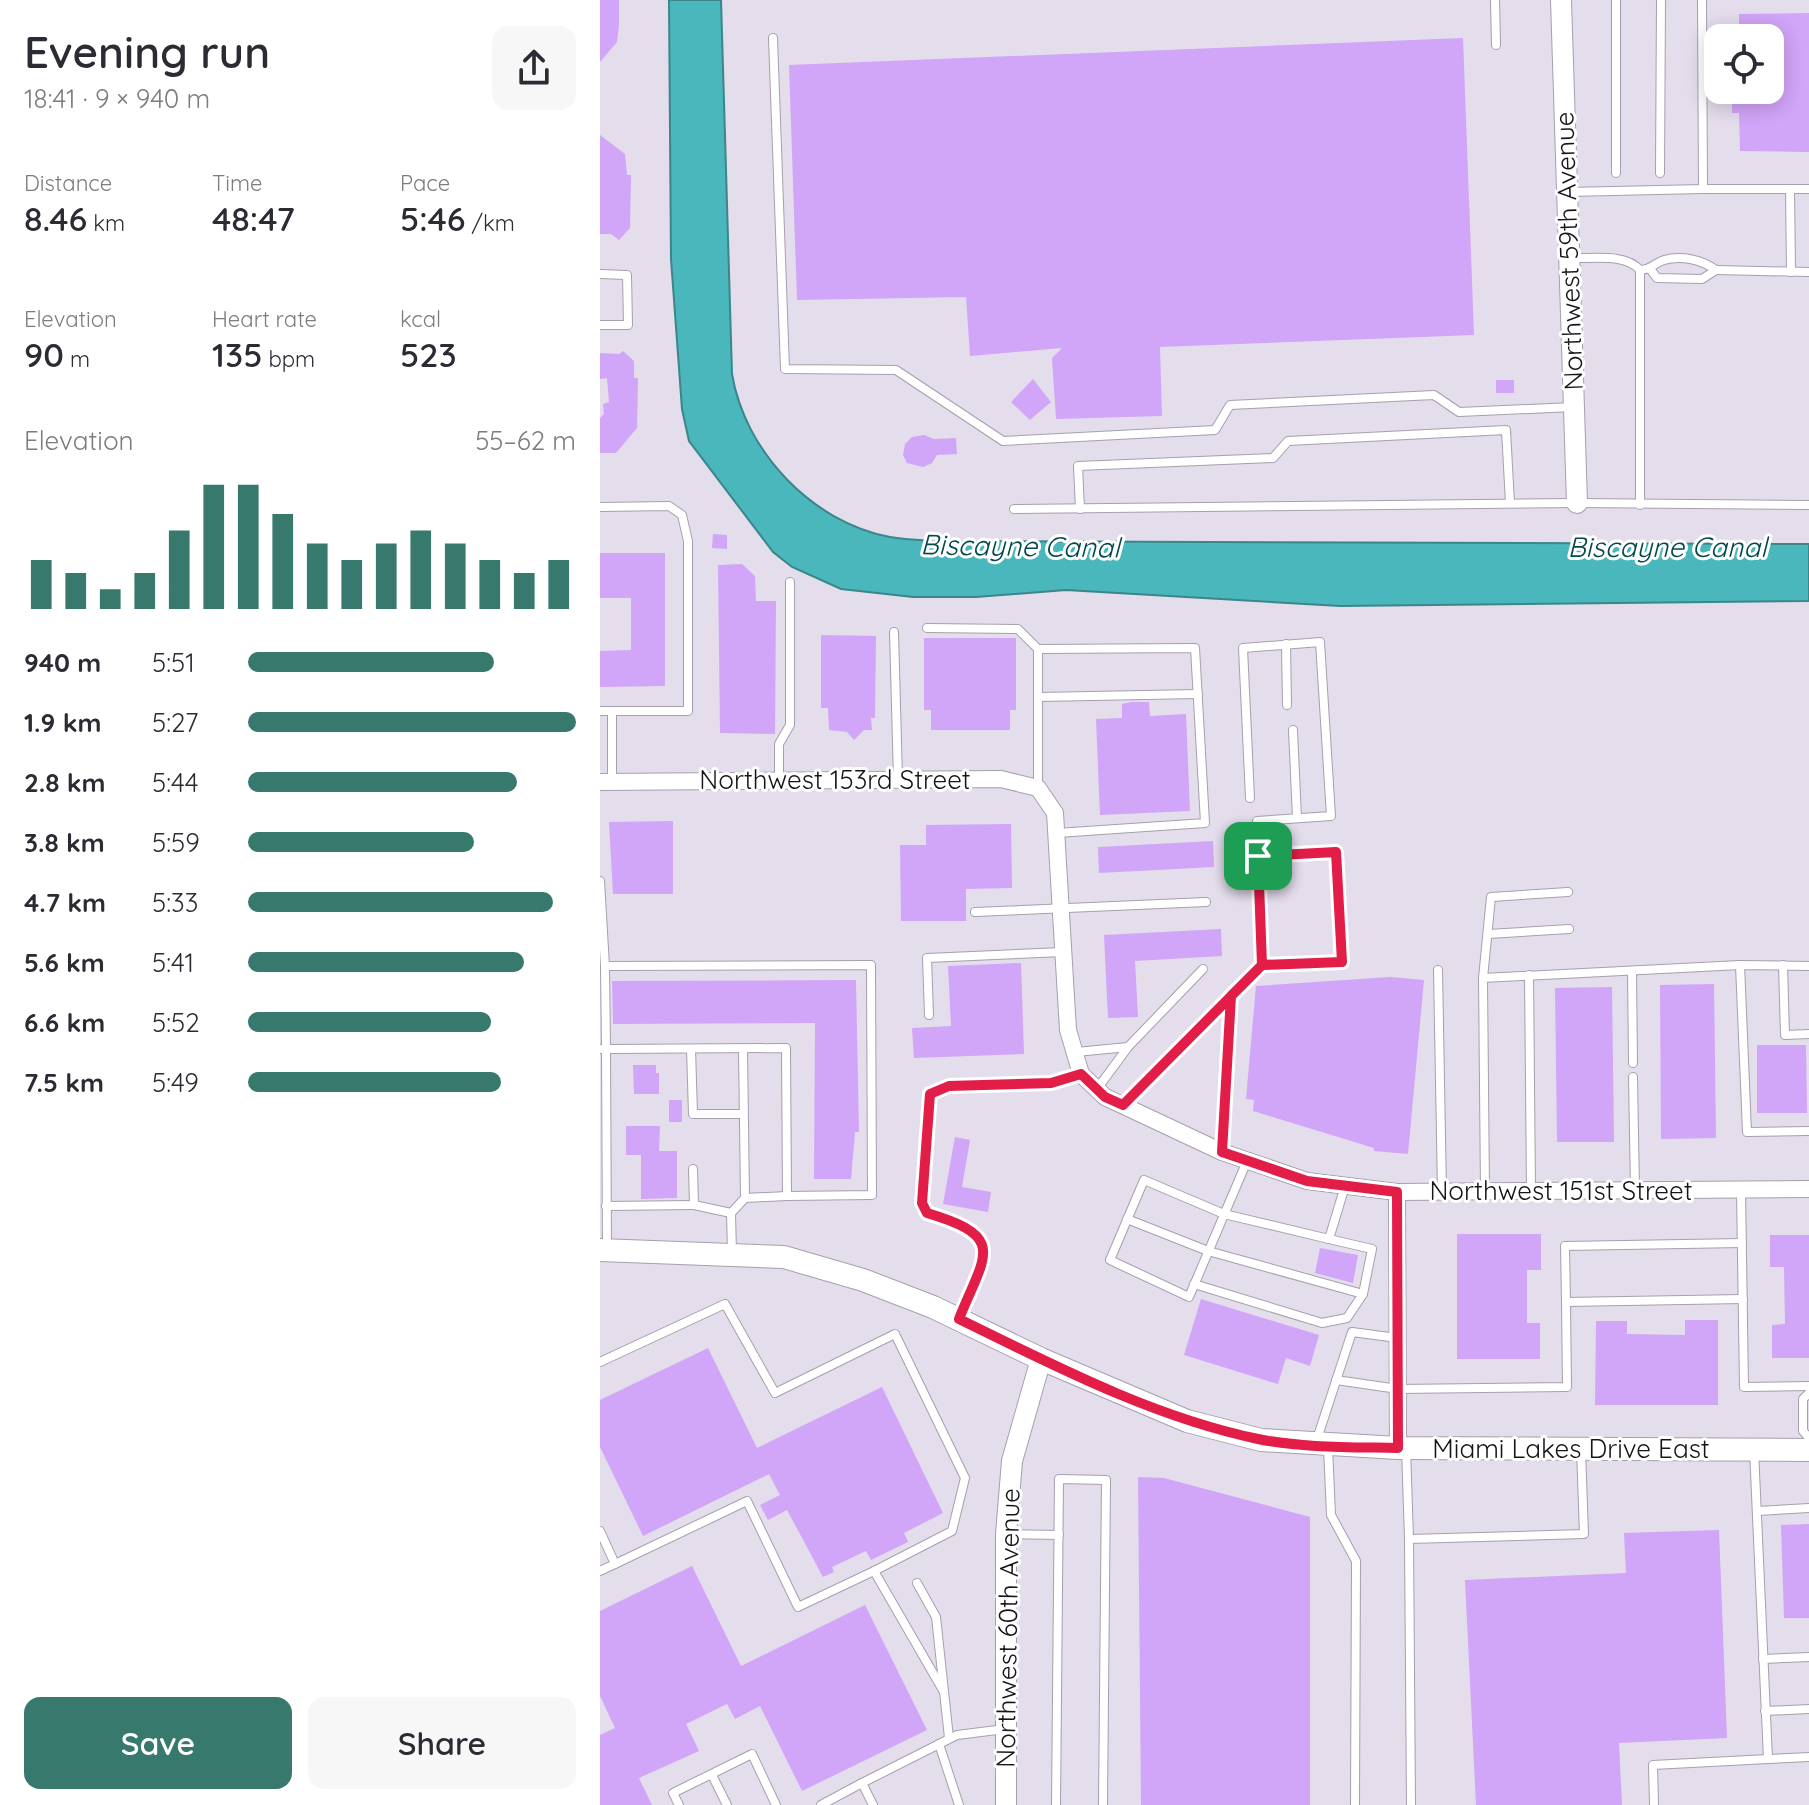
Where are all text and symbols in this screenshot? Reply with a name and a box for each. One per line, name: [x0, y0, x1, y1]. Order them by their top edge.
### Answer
text: Evening run: [24, 24, 270, 79]
map controls: [1704, 24, 1784, 104]
button: locate: [1704, 24, 1784, 104]
button: share: [492, 26, 576, 110]
text: 18:41 · 9 × 940 m: [24, 82, 210, 115]
street label: Northwest 59th Avenue: [1547, 111, 1590, 391]
text: Distance: [24, 169, 112, 197]
text: Time: [212, 169, 263, 197]
text: Pace: [400, 169, 450, 197]
text: 8.46: [24, 197, 87, 240]
text: 48:47: [212, 197, 295, 240]
text: 5:46: [400, 197, 465, 240]
text: km: [87, 209, 125, 237]
text: /km: [465, 209, 515, 237]
text: Elevation: [24, 305, 117, 333]
text: Heart rate: [212, 305, 317, 333]
text: kcal: [400, 305, 441, 333]
text: 90: [24, 333, 64, 376]
text: 135: [212, 333, 262, 376]
text: 523: [400, 333, 457, 376]
text: m: [64, 345, 90, 373]
text: bpm: [262, 345, 315, 373]
text: Elevation: [24, 424, 134, 457]
text: 55–62 m: [475, 424, 576, 457]
water label: Biscayne Canal: [920, 526, 1123, 565]
water label: Biscayne Canal: [1567, 529, 1770, 564]
text: 940 m: [24, 646, 101, 679]
text: 5:51: [152, 646, 195, 679]
text: 1.9 km: [24, 706, 101, 739]
text: 5:27: [152, 706, 198, 739]
street label: Northwest 153rd Street: [699, 763, 971, 796]
text: 2.8 km: [24, 766, 106, 799]
text: 5:44: [152, 766, 198, 799]
pin: [1224, 822, 1292, 890]
text: 3.8 km: [24, 826, 105, 859]
text: 5:59: [152, 826, 200, 859]
icon: arrive: [1236, 834, 1280, 878]
text: 4.7 km: [24, 886, 106, 919]
text: 5:33: [152, 886, 198, 919]
text: 5.6 km: [24, 946, 105, 979]
text: 5:41: [152, 946, 194, 979]
text: 6.6 km: [24, 1006, 105, 1039]
text: 5:52: [152, 1006, 200, 1039]
text: 7.5 km: [24, 1066, 104, 1099]
text: 5:49: [152, 1066, 199, 1099]
street label: Northwest 151st Street: [1429, 1174, 1693, 1207]
street label: Miami Lakes Drive East: [1432, 1432, 1710, 1465]
street label: Northwest 60th Avenue: [989, 1488, 1026, 1768]
button: Save: [24, 1697, 292, 1789]
button: Share: [308, 1697, 576, 1789]

